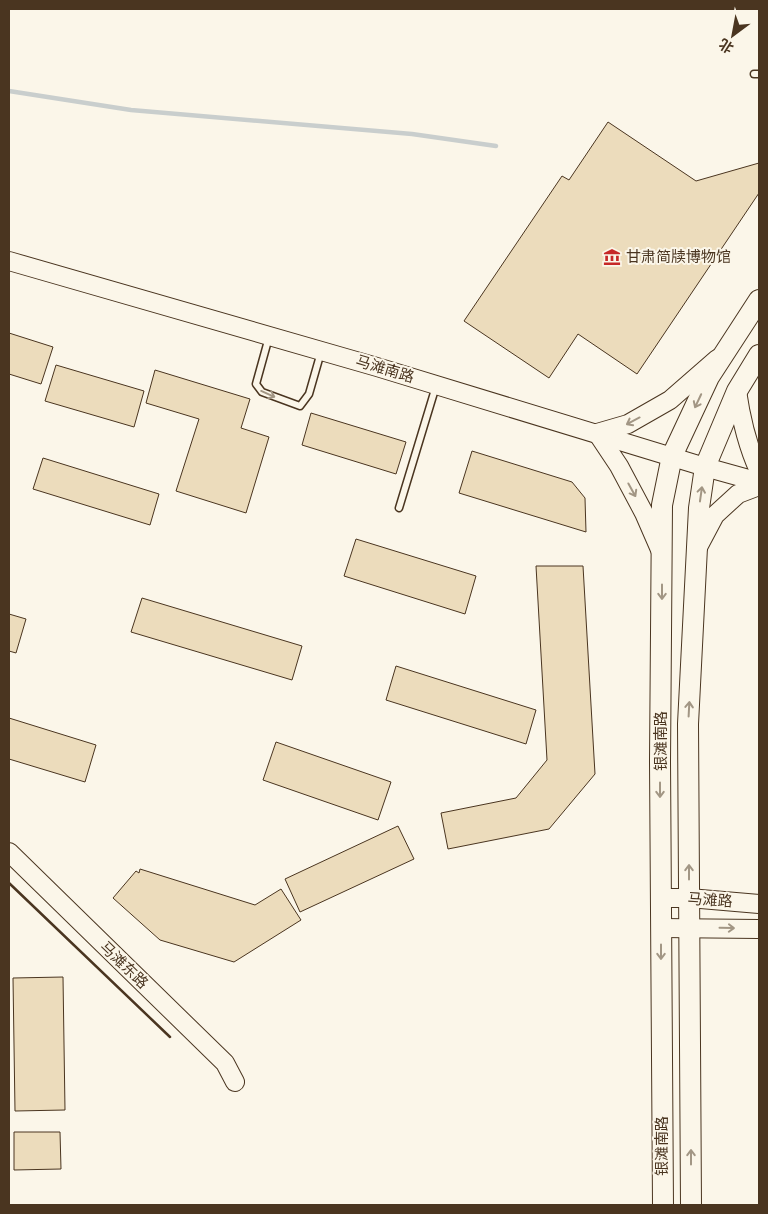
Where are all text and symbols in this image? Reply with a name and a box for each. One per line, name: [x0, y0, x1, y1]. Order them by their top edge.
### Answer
north arrow: [708, 10, 758, 60]
text: 北: [715, 35, 737, 58]
place label: 甘肃简牍博物馆: [626, 246, 731, 266]
museum icon: 甘肃简牍博物馆: [602, 247, 622, 267]
street label: 马滩南路: [354, 350, 417, 386]
one-way arrow: [260, 389, 275, 399]
one-way arrow: [693, 393, 702, 408]
one-way arrow: [625, 416, 640, 426]
one-way arrow: [627, 482, 637, 496]
one-way arrow: [696, 487, 706, 503]
one-way arrow: [657, 584, 667, 600]
one-way arrow: [684, 701, 693, 717]
street label: 银滩南路: [650, 711, 670, 771]
one-way arrow: [655, 781, 665, 797]
one-way arrow: [684, 864, 693, 880]
street label: 马滩路: [687, 887, 733, 911]
one-way arrow: [718, 923, 735, 933]
street label: 马滩东路: [96, 936, 153, 992]
one-way arrow: [656, 944, 666, 960]
street label: 银滩南路: [651, 1116, 671, 1176]
one-way arrow: [686, 1149, 696, 1165]

